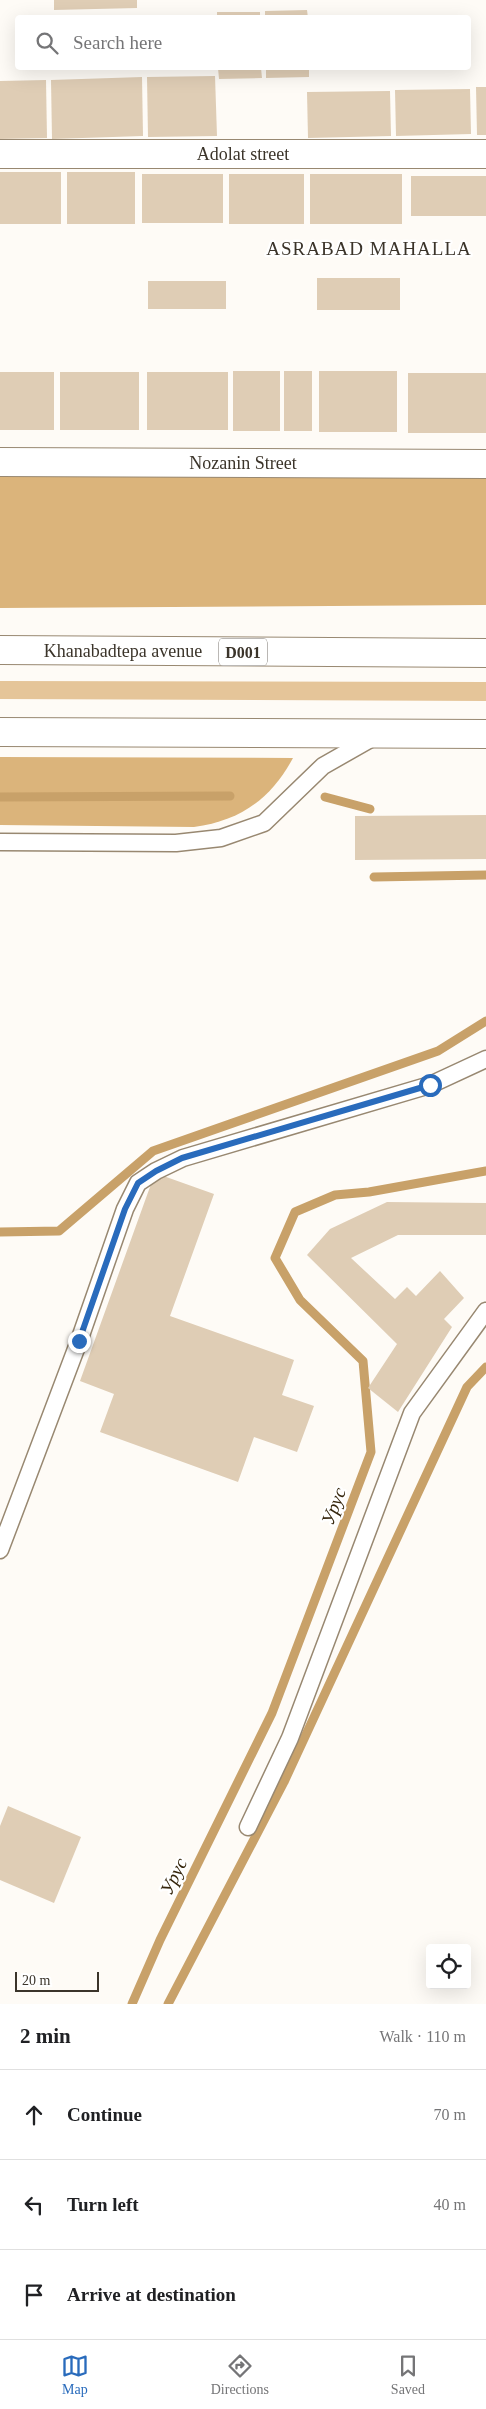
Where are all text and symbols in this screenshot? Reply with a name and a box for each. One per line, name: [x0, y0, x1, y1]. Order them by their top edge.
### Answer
search box: [15, 15, 471, 70]
icon: search: [33, 29, 61, 57]
text: Search here: [73, 32, 162, 53]
street label: Adolat street: [197, 144, 289, 164]
district label: ASRABAD MAHALLA: [266, 238, 472, 259]
street label: Nozanin Street: [189, 453, 297, 473]
road number: D001: [219, 638, 267, 666]
street label: Khanabadtepa avenue: [44, 641, 202, 661]
route start: [419, 1074, 442, 1097]
route end: [68, 1330, 91, 1353]
water label: Урус: [317, 1484, 350, 1528]
water label: Урус: [156, 1854, 191, 1898]
map controls: [426, 1944, 471, 1989]
button: locate: [426, 1944, 471, 1989]
scale bar: [15, 1969, 99, 1992]
text: 20 m: [22, 1973, 50, 1988]
text: 2 min: [20, 2024, 71, 2048]
text: Walk · 110 m: [379, 2028, 466, 2045]
icon: ahead: [20, 2101, 48, 2129]
text: Continue: [67, 2104, 142, 2125]
text: 70 m: [434, 2106, 466, 2123]
icon: left: [20, 2191, 48, 2219]
text: Turn left: [67, 2194, 139, 2215]
text: 40 m: [434, 2196, 466, 2213]
icon: arrive: [20, 2281, 48, 2309]
text: Arrive at destination: [67, 2284, 236, 2305]
tab: Map: [61, 2352, 89, 2398]
tab: Directions: [211, 2352, 269, 2398]
tab: Saved: [391, 2352, 425, 2398]

